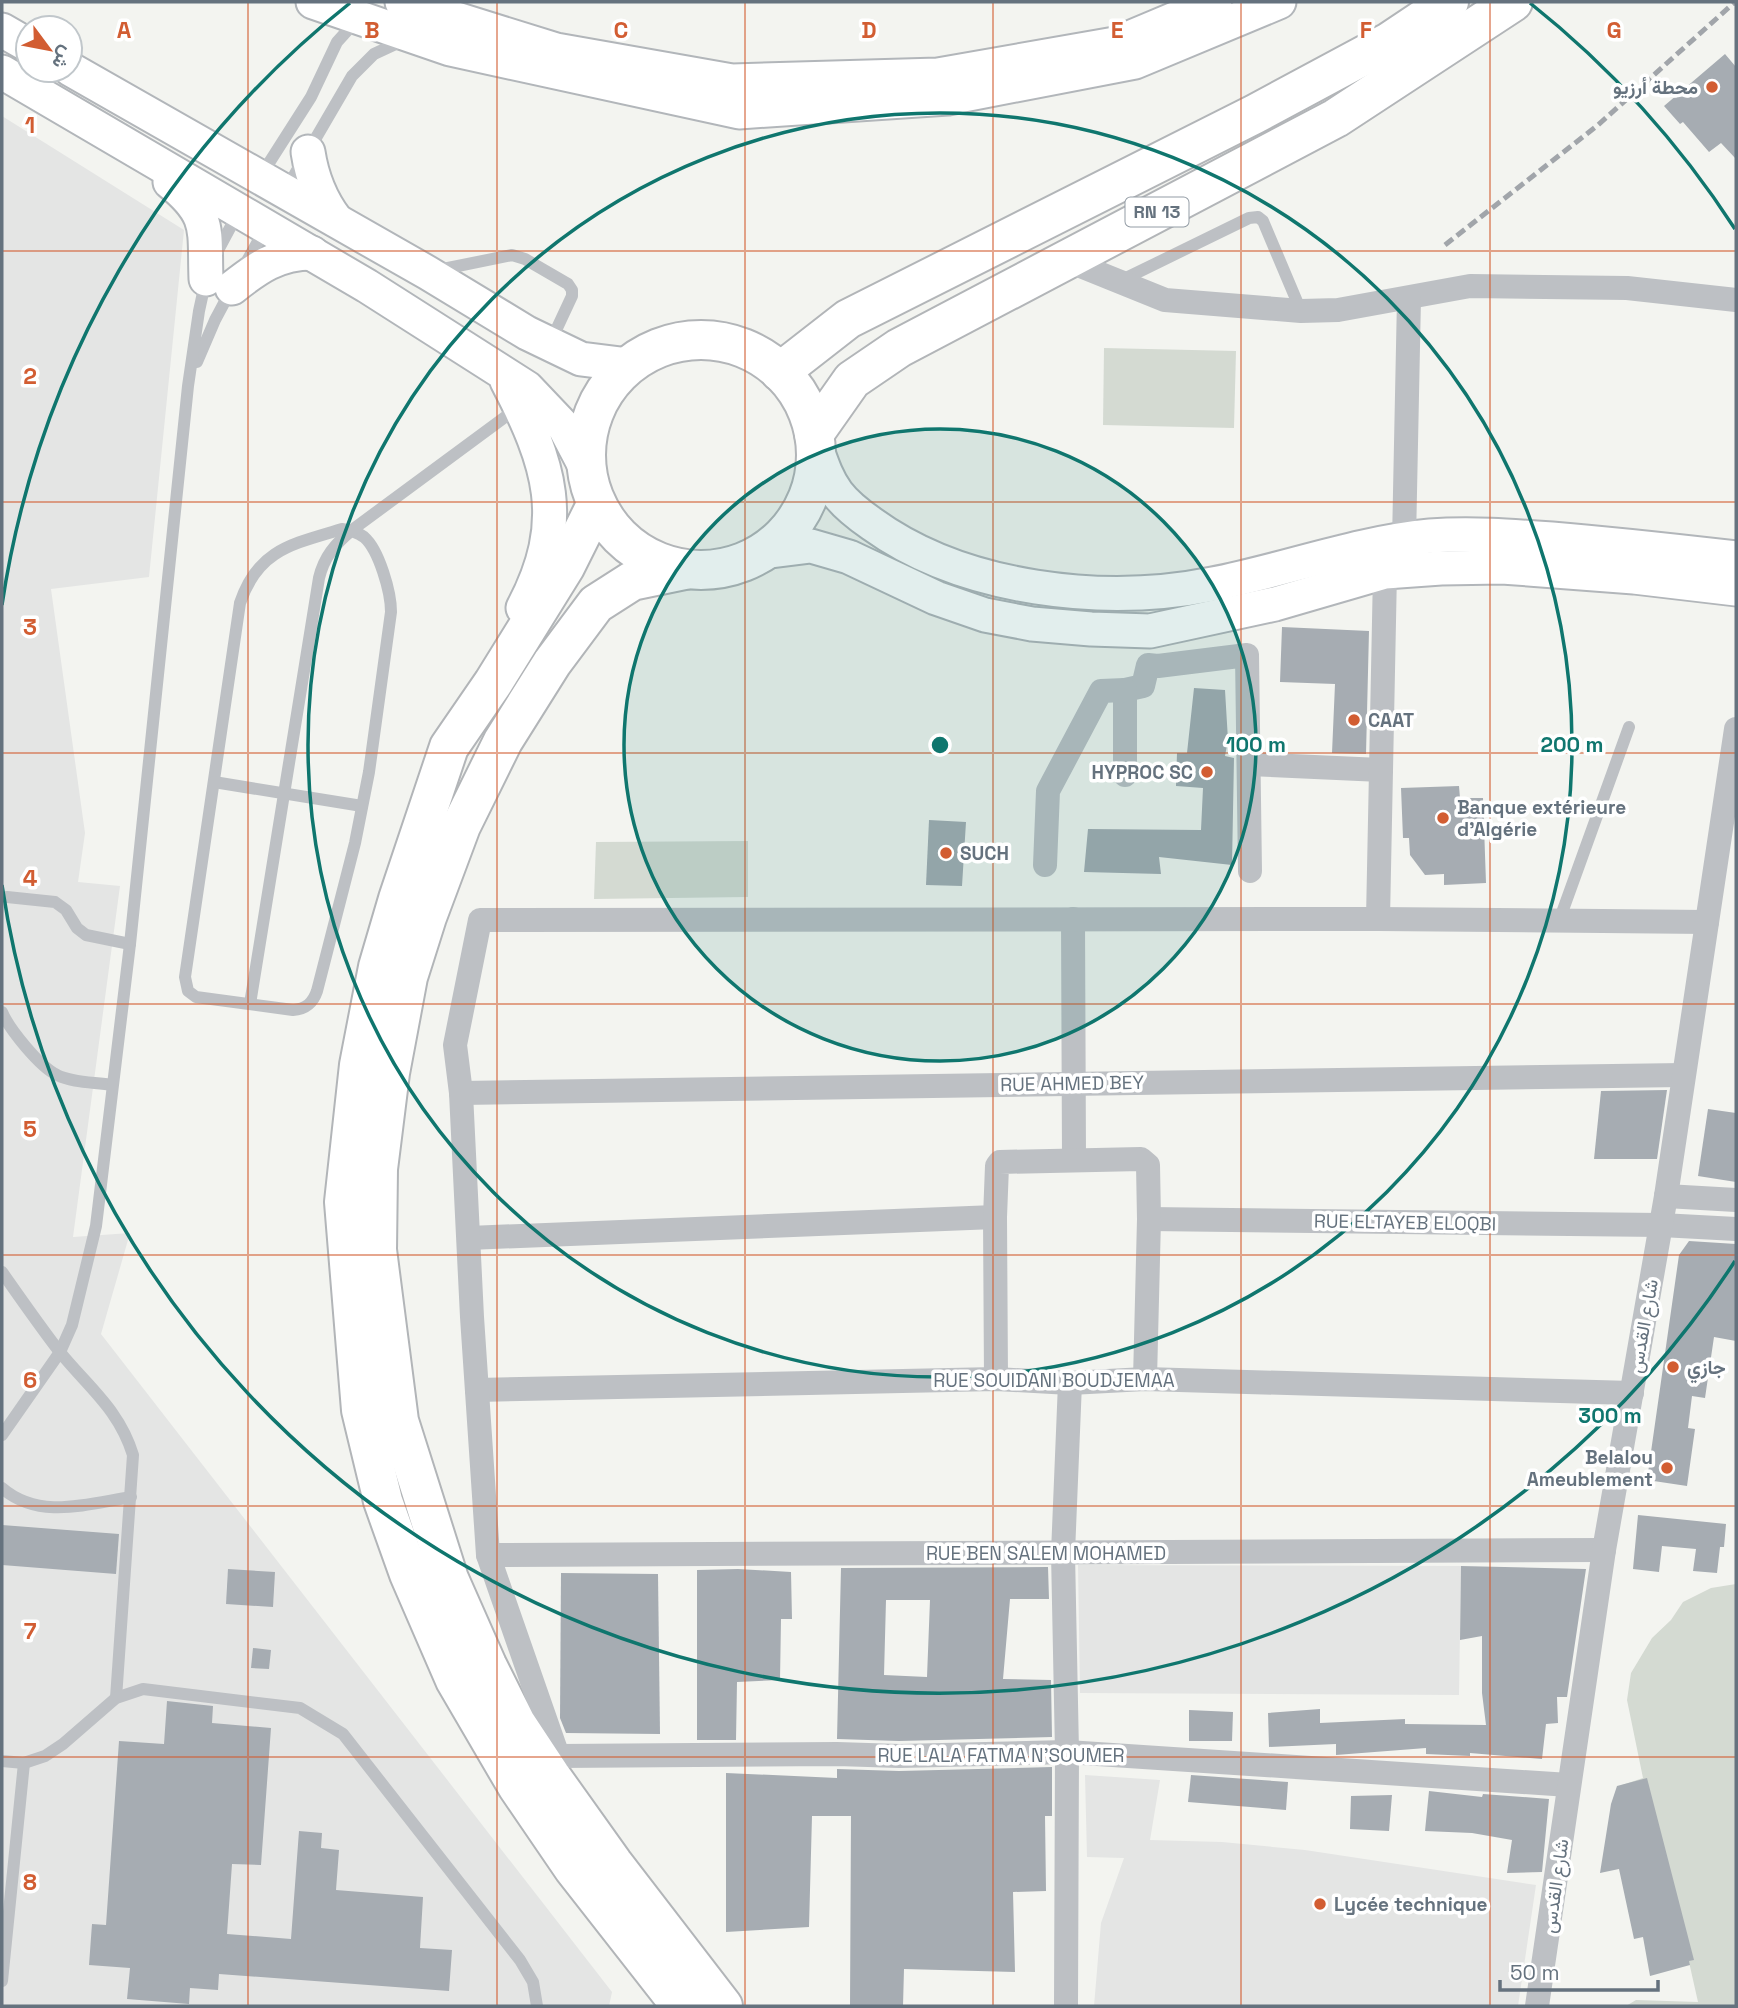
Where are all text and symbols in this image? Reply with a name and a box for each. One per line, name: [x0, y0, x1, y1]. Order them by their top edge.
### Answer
north arrow: [14, 14, 84, 84]
text: A: [117, 15, 132, 45]
text: B: [364, 15, 380, 45]
text: C: [614, 15, 628, 45]
text: D: [861, 15, 877, 45]
text: E: [1111, 15, 1123, 45]
text: F: [1360, 15, 1372, 45]
text: G: [1606, 15, 1622, 45]
text: ش: [46, 41, 80, 74]
place label: محطة أرزيو: [1613, 75, 1698, 100]
marker: محطة أرزيو: [1704, 79, 1720, 95]
text: 1: [25, 110, 35, 140]
road number: RN 13: [1126, 197, 1188, 226]
text: 2: [23, 361, 37, 391]
text: 3: [23, 612, 37, 642]
place label: CAAT: [1368, 708, 1414, 733]
marker: CAAT: [1346, 712, 1362, 728]
text: 100 m: [1226, 731, 1286, 758]
text: 200 m: [1541, 731, 1603, 758]
centre of rings: [928, 733, 952, 757]
place label: HYPROC SC: [1092, 760, 1193, 785]
marker: HYPROC SC: [1199, 764, 1215, 780]
place label: Banque extérieure d'Algérie: [1457, 795, 1626, 842]
marker: Banque extérieure d'Algérie: [1435, 810, 1451, 826]
place label: SUCH: [960, 841, 1009, 866]
marker: SUCH: [938, 845, 954, 861]
text: 4: [23, 863, 38, 893]
street label: RUE AHMED BEY: [1000, 1070, 1145, 1097]
text: 5: [23, 1114, 37, 1144]
street label: RUE ELTAYEB ELOQBI: [1314, 1208, 1496, 1237]
street label: شارع القدس: [1623, 1277, 1664, 1375]
place label: جازي: [1687, 1355, 1726, 1384]
marker: جازي: [1665, 1359, 1681, 1375]
text: 6: [23, 1365, 37, 1395]
street label: RUE SOUIDANI BOUDJEMAA: [933, 1368, 1175, 1393]
text: 300 m: [1578, 1402, 1642, 1429]
place label: Belalou Ameublement: [1527, 1445, 1653, 1492]
marker: Belalou Ameublement: [1659, 1460, 1675, 1476]
street label: RUE BEN SALEM MOHAMED: [926, 1541, 1166, 1566]
text: 7: [24, 1616, 37, 1646]
street label: RUE LALA FATMA N'SOUMER: [877, 1743, 1125, 1768]
street label: شارع القدس: [1537, 1837, 1574, 1935]
text: 8: [23, 1867, 37, 1897]
place label: Lycée technique: [1334, 1892, 1488, 1917]
marker: Lycée technique: [1312, 1896, 1328, 1912]
scale bar: [1500, 1948, 1658, 1992]
text: 50 m: [1510, 1959, 1560, 1986]

